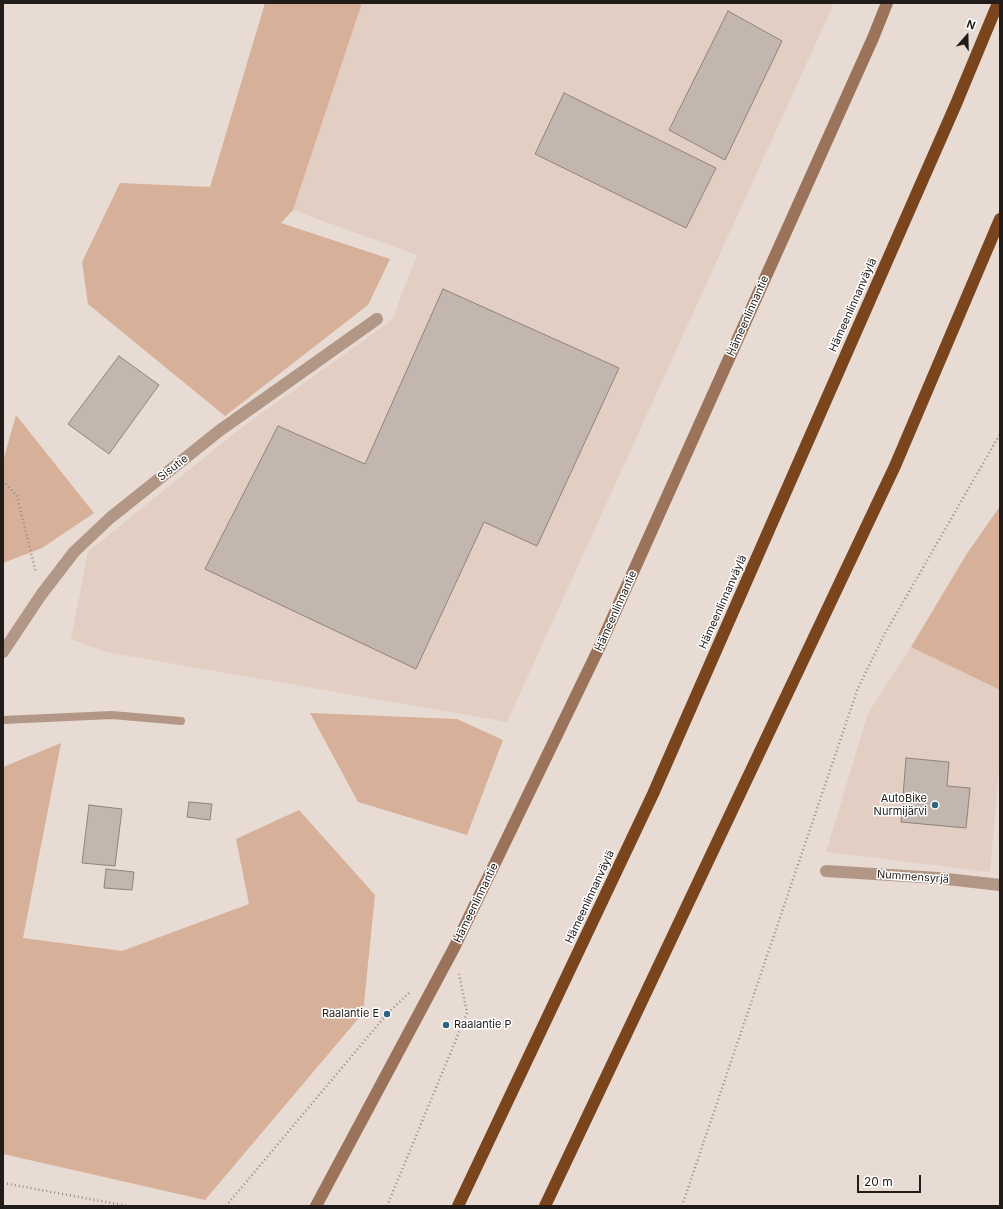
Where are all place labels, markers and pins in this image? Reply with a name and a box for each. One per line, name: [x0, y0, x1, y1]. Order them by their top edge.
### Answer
place label: AutoBike Nurmijärvi: [874, 792, 927, 818]
marker: AutoBike Nurmijärvi: [930, 800, 940, 810]
place label: Raalantie E: [322, 1007, 379, 1021]
marker: Raalantie E: [382, 1009, 392, 1019]
place label: Raalantie P: [454, 1018, 512, 1032]
marker: Raalantie P: [441, 1020, 451, 1030]

